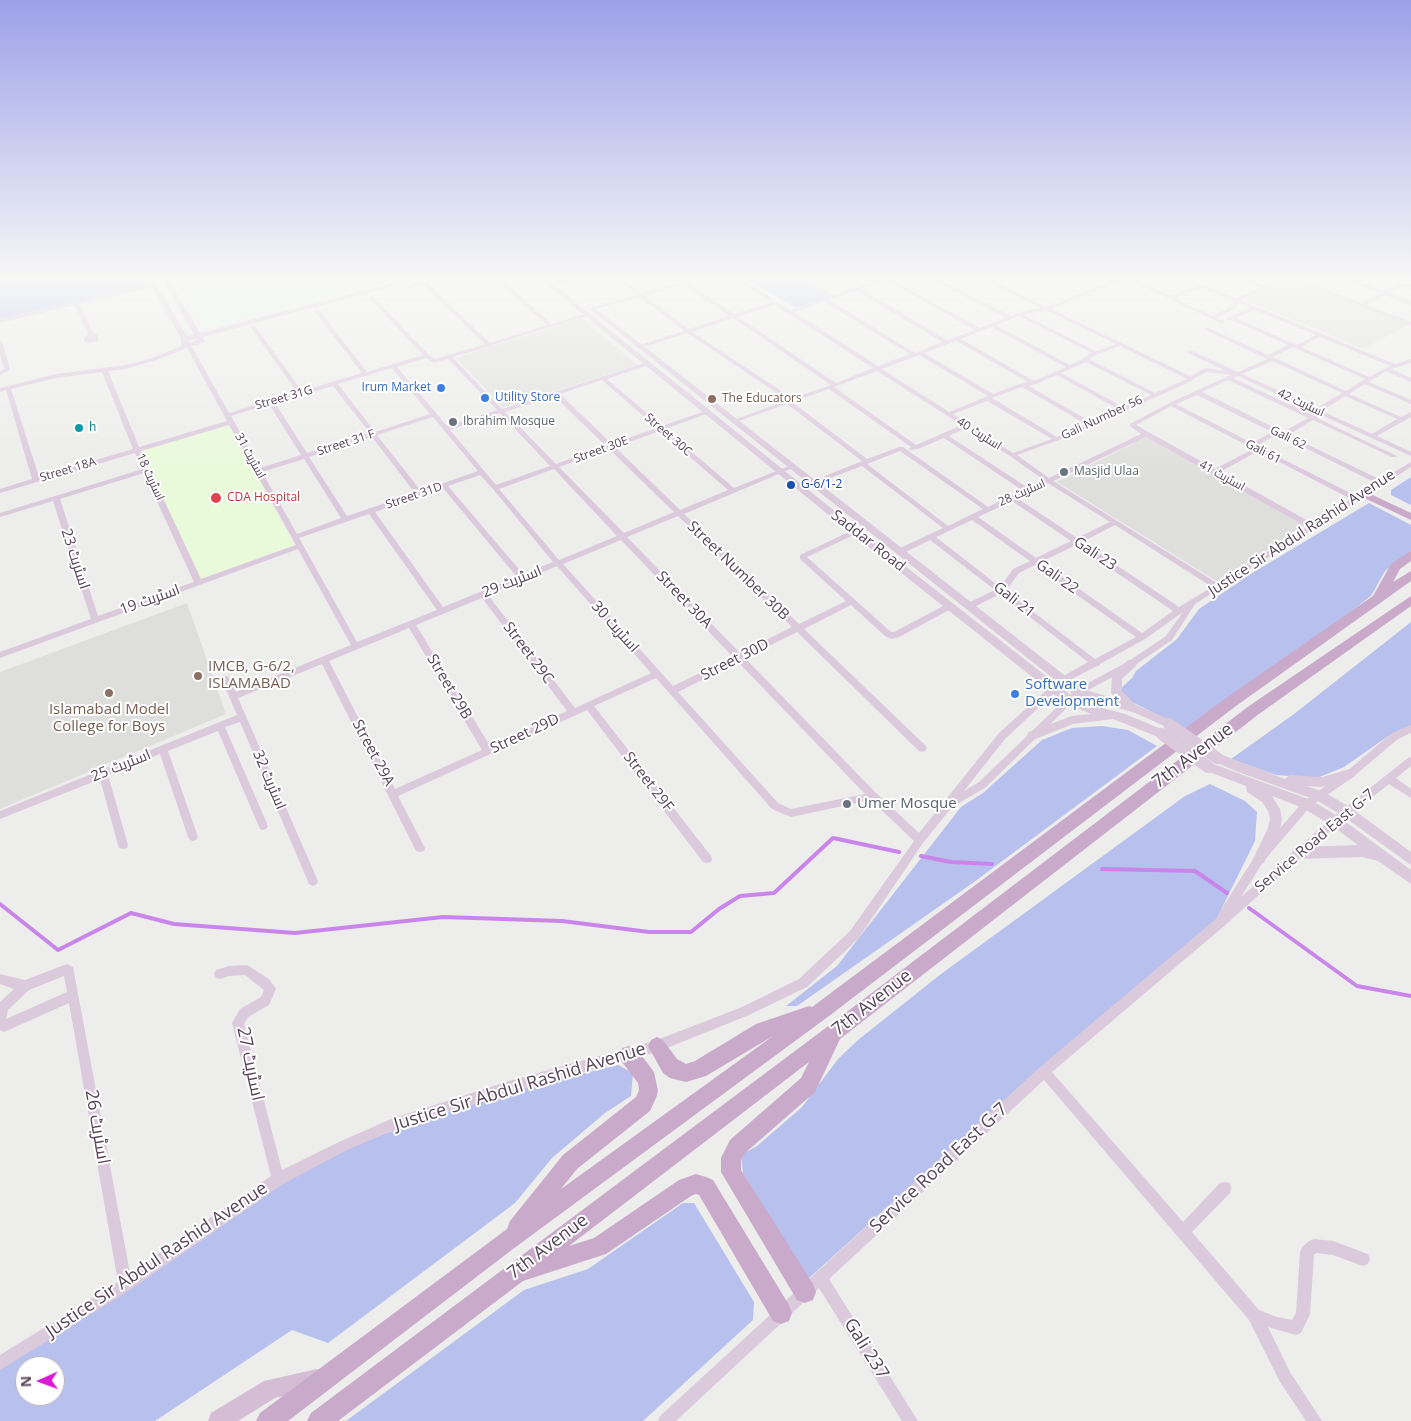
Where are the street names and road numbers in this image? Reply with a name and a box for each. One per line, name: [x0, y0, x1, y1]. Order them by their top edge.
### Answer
street label: Street 31G: [254, 383, 314, 413]
street label: اسٹریٹ 42: [1275, 386, 1327, 420]
street label: Gali Number 56: [1059, 393, 1145, 443]
street label: Street 30C: [641, 411, 695, 459]
street label: اسٹریٹ 40: [954, 415, 1004, 453]
street label: Gali 62: [1268, 423, 1308, 453]
street label: Street 31 F: [315, 427, 377, 459]
street label: اسٹریٹ 31: [232, 431, 268, 481]
street label: Street 30E: [572, 433, 630, 467]
street label: Gali 61: [1243, 437, 1283, 467]
street label: اسٹریٹ 18: [133, 451, 167, 503]
street label: Street 18A: [38, 455, 98, 485]
street label: اسٹریٹ 41: [1197, 458, 1247, 494]
street label: Justice Sir Abdul Rashid Avenue: [1205, 466, 1399, 600]
street label: اسٹریٹ 28: [996, 476, 1048, 510]
street label: Street 31D: [384, 480, 444, 512]
street label: Saddar Road: [827, 506, 909, 576]
street label: Street Number 30B: [683, 518, 793, 624]
street label: اسٹریٹ 23: [57, 526, 93, 592]
street label: Gali 23: [1070, 533, 1120, 575]
street label: Gali 22: [1032, 556, 1082, 598]
street label: اسٹریٹ 29: [480, 562, 544, 602]
street label: Street 30A: [652, 568, 716, 632]
street label: Gali 21: [990, 578, 1038, 622]
street label: اسٹریٹ 19: [117, 581, 183, 619]
street label: اسٹریٹ 30: [587, 598, 643, 656]
street label: Street 29C: [499, 619, 557, 687]
street label: Street 30D: [698, 635, 772, 685]
street label: Street 29B: [423, 651, 475, 723]
street label: Street 29D: [488, 710, 562, 758]
street label: Street 29A: [348, 717, 398, 789]
street label: 7th Avenue: [1149, 719, 1237, 793]
street label: اسٹریٹ 25: [89, 746, 153, 786]
street label: اسٹریٹ 32: [248, 748, 290, 812]
street label: Street 29F: [619, 749, 677, 815]
street label: Service Road East G-7: [1252, 786, 1378, 896]
street label: 7th Avenue: [828, 965, 916, 1041]
street label: اسٹریٹ 27: [232, 1025, 268, 1103]
street label: Justice Sir Abdul Rashid Avenue: [391, 1038, 649, 1136]
street label: اسٹریٹ 26: [80, 1088, 114, 1166]
street label: Service Road East G-7: [866, 1098, 1012, 1238]
street label: Justice Sir Abdul Rashid Avenue: [42, 1178, 272, 1342]
street label: 7th Avenue: [504, 1210, 592, 1284]
street label: Gali 237: [839, 1315, 893, 1383]

